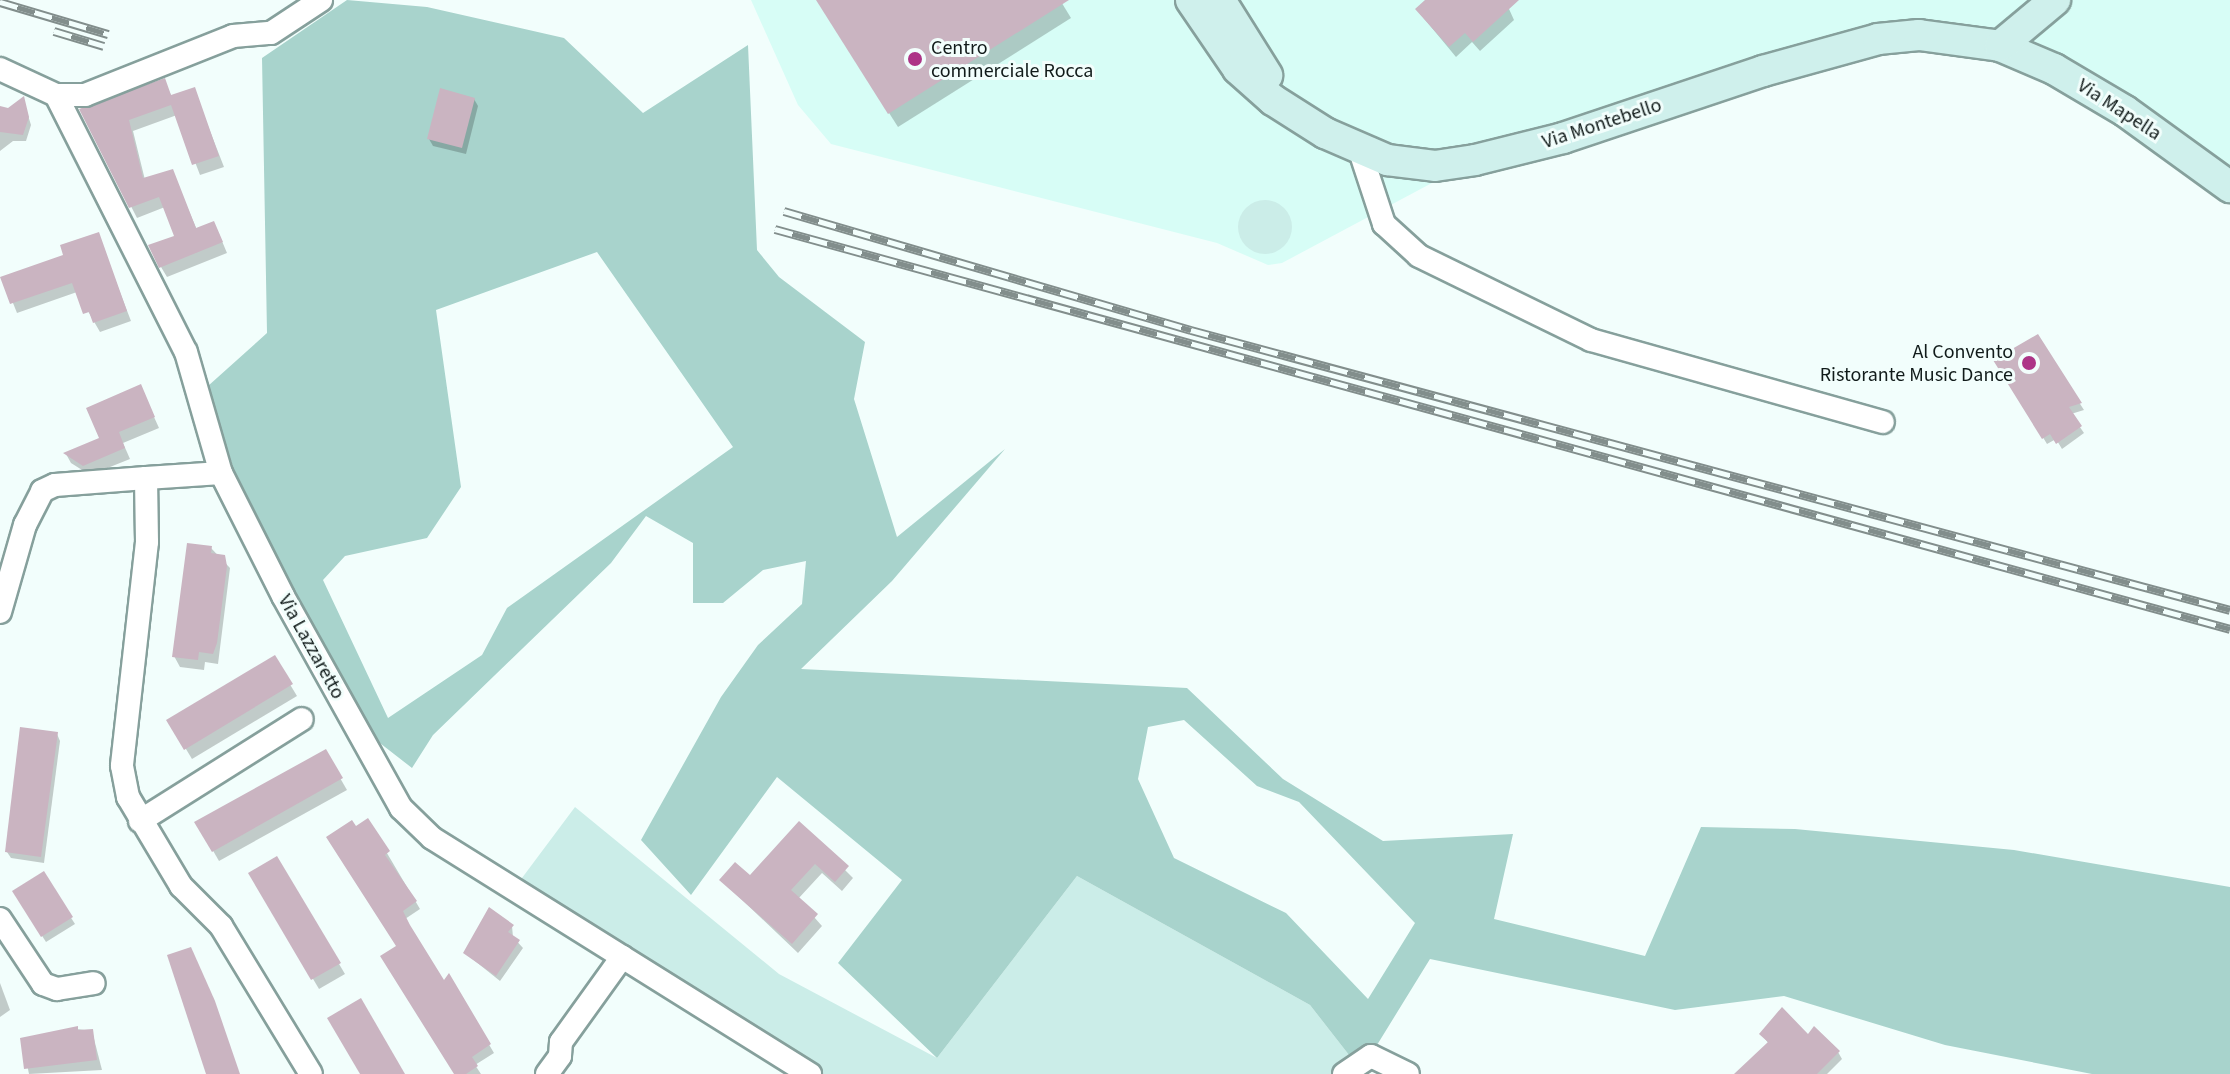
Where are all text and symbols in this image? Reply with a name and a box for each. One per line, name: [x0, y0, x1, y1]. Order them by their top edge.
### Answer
place label: Centro commerciale Rocca: [931, 36, 1093, 83]
marker: Centro commerciale Rocca: [906, 50, 924, 68]
street label: Via Mapella: [2073, 74, 2165, 146]
street label: Via Montebello: [1539, 93, 1665, 155]
place label: Al Convento Ristorante Music Dance: [1820, 340, 2013, 387]
marker: Al Convento Ristorante Music Dance: [2020, 354, 2038, 372]
street label: Via Lazzaretto: [272, 591, 350, 703]

